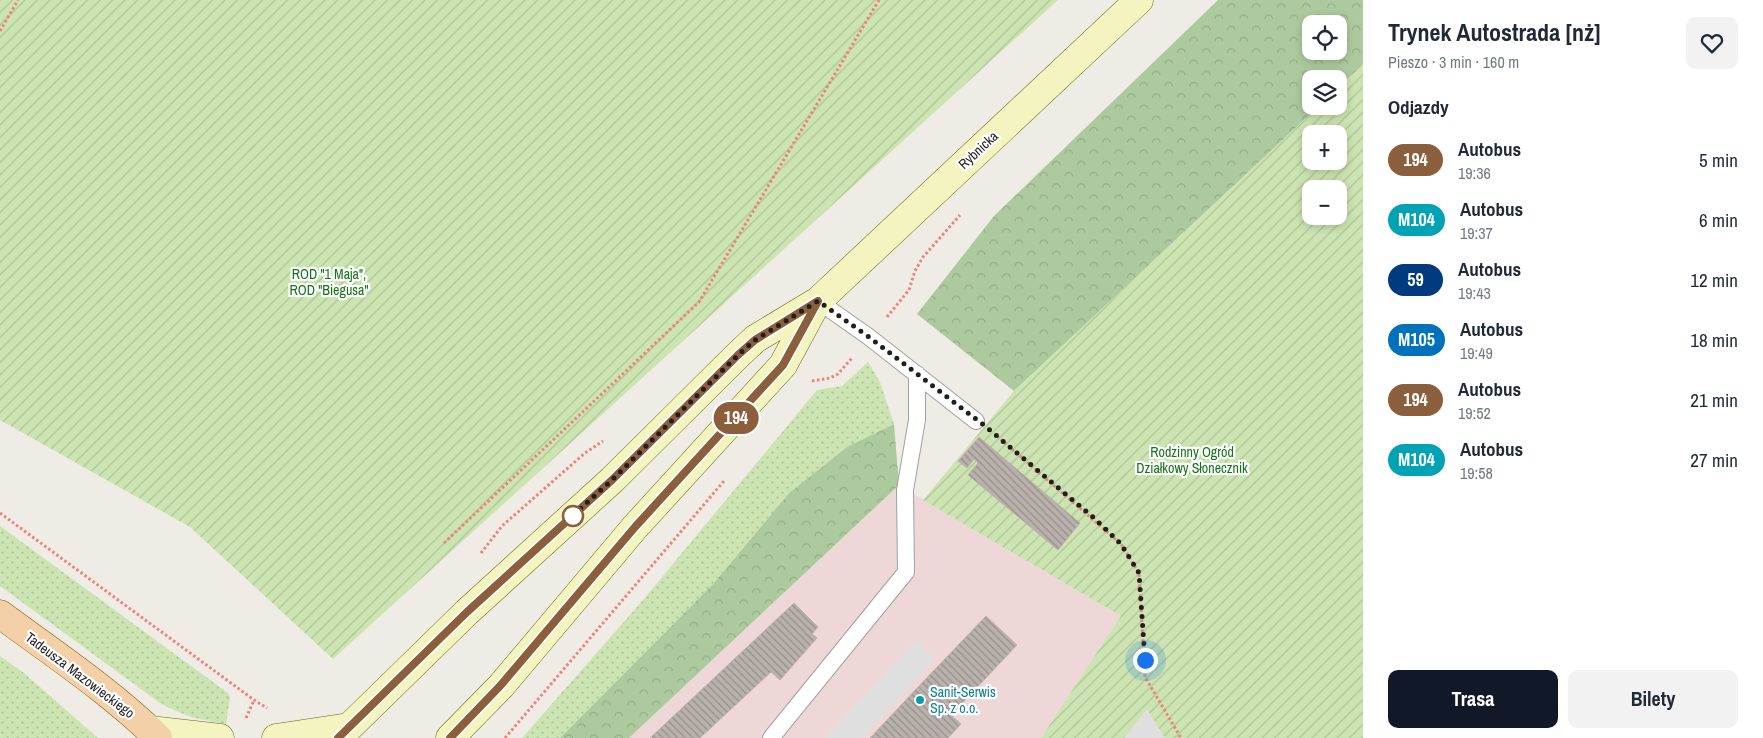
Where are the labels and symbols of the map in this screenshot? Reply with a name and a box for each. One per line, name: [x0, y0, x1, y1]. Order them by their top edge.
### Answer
street label: Rybnicka: [954, 127, 1002, 173]
park label: ROD "1 Maja", ROD "Biegusa": [290, 265, 368, 299]
line badge: 194: [707, 402, 765, 434]
park label: Rodzinny Ogród Działkowy Słonecznik: [1136, 443, 1248, 477]
unlabelled marker: [562, 505, 584, 527]
street label: Tadeusza Mazowieckiego: [22, 628, 138, 722]
your location: [1133, 648, 1158, 673]
place label: Sanit-Serwis Sp. z o.o.: [930, 683, 996, 717]
marker: Sanit-Serwis Sp. z o.o.: [914, 694, 926, 706]

